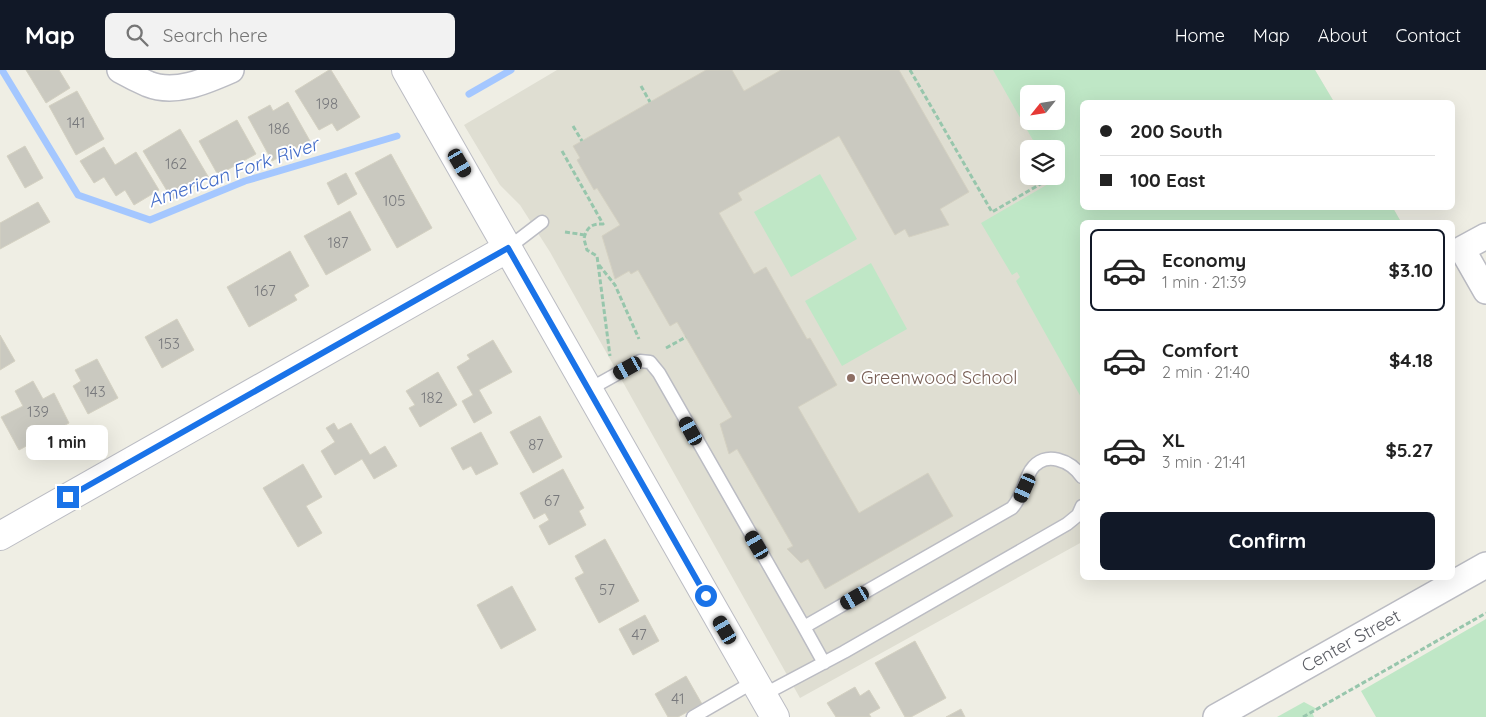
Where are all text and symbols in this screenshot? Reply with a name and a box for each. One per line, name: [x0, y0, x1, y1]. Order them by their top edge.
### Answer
search box: [105, 13, 455, 58]
text: Map: [25, 20, 75, 50]
icon: search: [123, 21, 151, 49]
text: Search here: [163, 23, 268, 47]
text: Home: [1175, 24, 1225, 47]
text: Map: [1253, 24, 1290, 47]
text: About: [1318, 24, 1368, 47]
text: Contact: [1396, 24, 1461, 47]
north arrow: [1020, 85, 1065, 130]
map controls: [1020, 85, 1065, 185]
house number: 198: [316, 94, 338, 113]
house number: 141: [67, 113, 85, 132]
house number: 186: [268, 119, 290, 138]
text: 200 South: [1130, 119, 1223, 143]
water label: American Fork River: [145, 131, 324, 212]
button: layers: [1020, 140, 1065, 185]
car: [446, 146, 473, 180]
house number: 162: [165, 154, 187, 173]
text: 100 East: [1130, 168, 1206, 192]
house number: 105: [383, 191, 405, 210]
house number: 187: [328, 233, 349, 252]
icon: car: [1102, 248, 1147, 293]
text: Economy: [1162, 248, 1246, 272]
text: $3.10: [1389, 258, 1433, 282]
text: 1 min · 21:39: [1162, 272, 1247, 292]
house number: 167: [254, 281, 276, 300]
house number: 153: [158, 334, 180, 353]
icon: car: [1102, 338, 1147, 383]
text: Comfort: [1162, 338, 1239, 362]
text: $4.18: [1389, 348, 1433, 372]
car: [611, 354, 644, 382]
text: 2 min · 21:40: [1162, 362, 1250, 382]
place label: Greenwood School: [861, 366, 1017, 389]
marker: Greenwood School: [845, 372, 857, 384]
house number: 143: [84, 382, 106, 401]
house number: 182: [421, 388, 443, 407]
house number: 139: [27, 402, 49, 421]
car: [677, 414, 704, 448]
callout: 1 min: [27, 424, 109, 460]
icon: car: [1102, 428, 1147, 473]
text: XL: [1162, 428, 1185, 452]
text: 1 min: [48, 432, 86, 452]
house number: 87: [528, 435, 544, 454]
text: $5.27: [1385, 438, 1433, 462]
text: 3 min · 21:41: [1162, 452, 1246, 472]
car: [1012, 471, 1037, 505]
route end: [57, 486, 79, 508]
house number: 67: [544, 491, 560, 510]
button: Confirm: [1100, 512, 1435, 570]
car: [743, 528, 770, 562]
house number: 57: [599, 580, 615, 599]
car: [838, 584, 871, 612]
route start: [695, 585, 717, 607]
street label: Center Street: [1297, 604, 1404, 677]
car: [711, 613, 738, 647]
house number: 47: [631, 625, 647, 644]
house number: 41: [671, 689, 685, 708]

